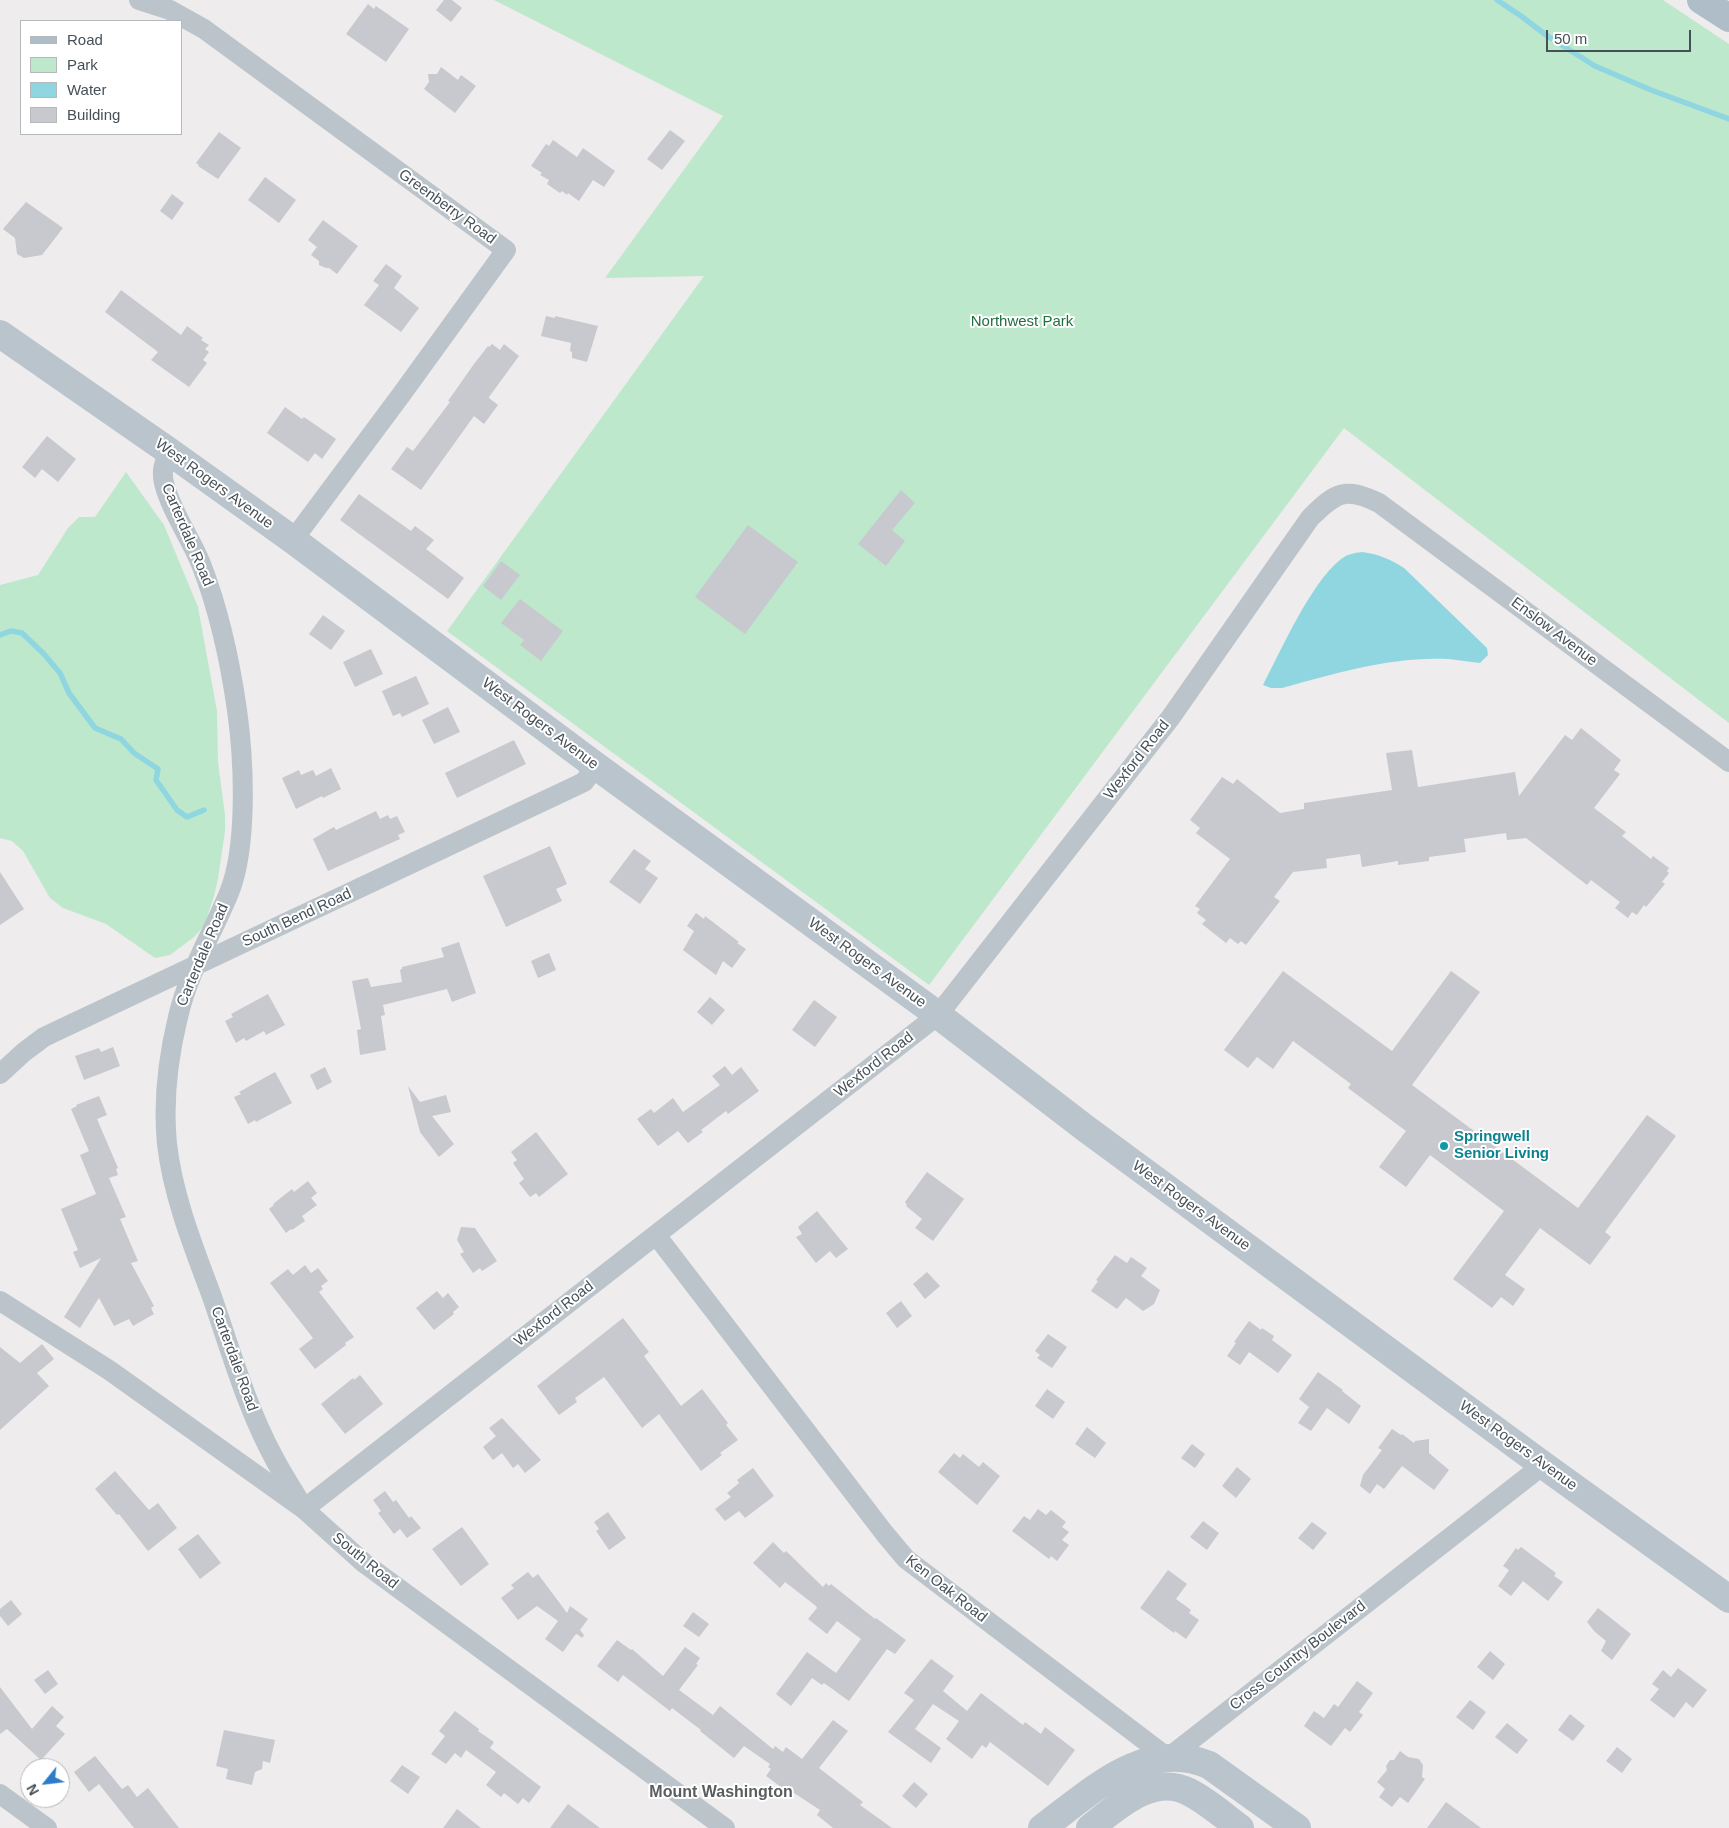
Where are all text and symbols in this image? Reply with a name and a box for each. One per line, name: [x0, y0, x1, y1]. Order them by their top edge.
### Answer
legend: [20, 20, 182, 135]
scale bar: [1549, 20, 1694, 52]
text: 50 m: [1554, 30, 1587, 47]
text: Road: [67, 31, 103, 48]
text: Park: [67, 56, 98, 73]
text: Water: [67, 81, 106, 98]
text: Building: [67, 106, 120, 123]
street label: Greenberry Road: [395, 166, 499, 248]
park label: Northwest Park: [971, 313, 1073, 331]
street label: West Rogers Avenue: [152, 435, 276, 533]
street label: Carterdale Road: [157, 481, 217, 589]
street label: Enslow Avenue: [1507, 594, 1601, 670]
street label: West Rogers Avenue: [478, 674, 602, 774]
street label: Wexford Road: [1100, 717, 1174, 803]
street label: South Bend Road: [240, 885, 354, 951]
street label: Carterdale Road: [173, 901, 233, 1009]
street label: West Rogers Avenue: [805, 914, 929, 1012]
street label: Wexford Road: [831, 1028, 917, 1102]
place label: Springwell Senior Living: [1454, 1128, 1549, 1163]
marker: Springwell Senior Living: [1438, 1140, 1450, 1152]
street label: West Rogers Avenue: [1129, 1157, 1253, 1255]
street label: Wexford Road: [511, 1277, 597, 1351]
street label: Carterdale Road: [207, 1304, 261, 1414]
street label: West Rogers Avenue: [1456, 1397, 1580, 1495]
street label: South Road: [329, 1529, 401, 1593]
street label: Ken Oak Road: [902, 1552, 990, 1626]
street label: Cross Country Boulevard: [1226, 1597, 1370, 1715]
north arrow: [20, 1758, 70, 1808]
text: N: [23, 1781, 42, 1798]
district label: Mount Washington: [649, 1783, 793, 1803]

